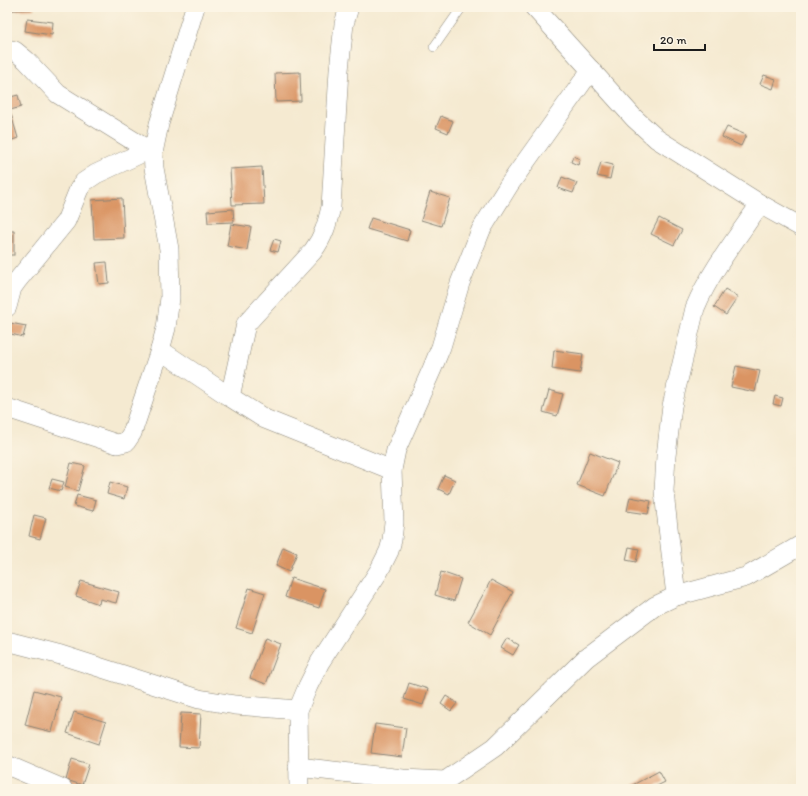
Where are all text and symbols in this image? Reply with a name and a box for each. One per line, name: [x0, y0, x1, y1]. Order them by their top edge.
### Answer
scale bar: [654, 26, 705, 52]
text: 20 m: [660, 33, 687, 47]

